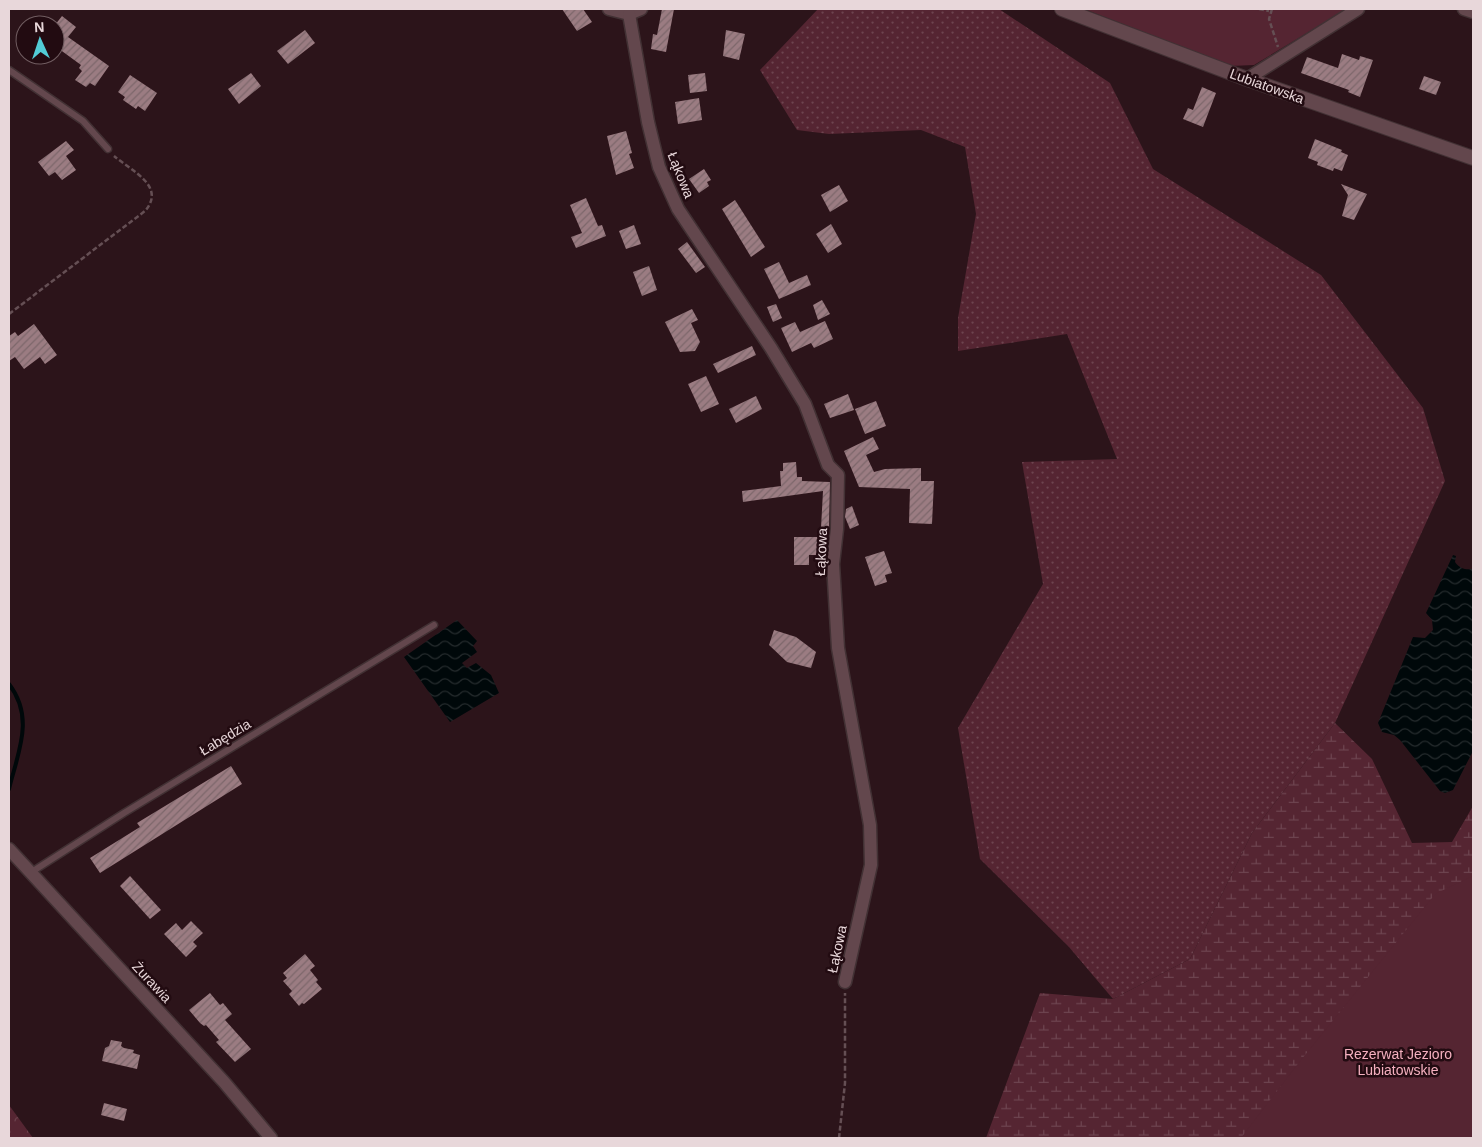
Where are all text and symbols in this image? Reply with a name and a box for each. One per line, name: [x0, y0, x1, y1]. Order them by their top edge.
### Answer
north arrow: [15, 15, 65, 65]
text: N: [34, 19, 45, 35]
street label: Lubiatowska: [1228, 65, 1307, 107]
street label: Łąkowa: [665, 150, 698, 201]
street label: Łąkowa: [812, 527, 830, 577]
street label: Łabędzia: [197, 715, 254, 758]
street label: Łąkowa: [824, 924, 850, 974]
street label: Żurawia: [129, 958, 176, 1006]
park label: Rezerwat Jezioro Lubiatowskie: [1344, 1046, 1452, 1078]

